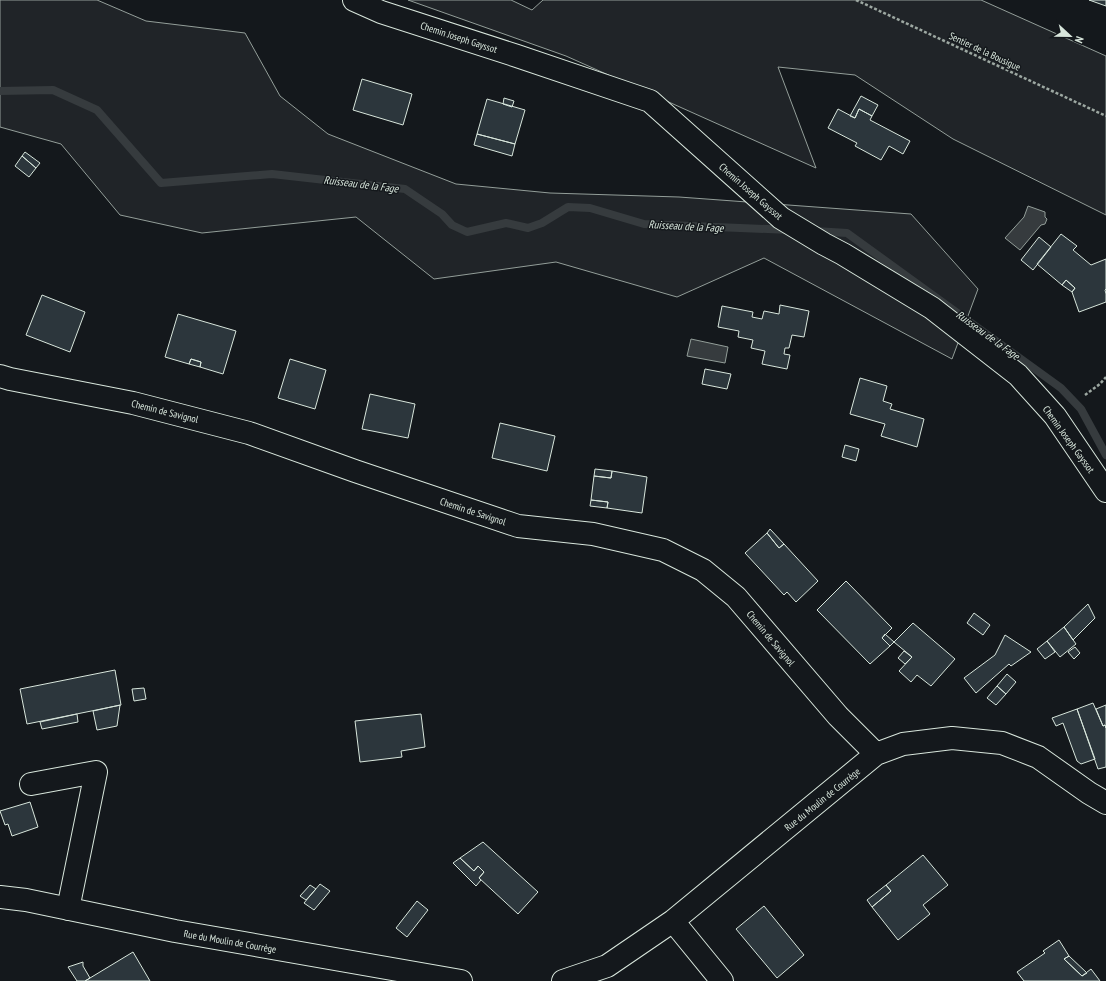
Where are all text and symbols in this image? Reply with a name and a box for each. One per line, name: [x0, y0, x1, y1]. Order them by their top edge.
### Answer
north arrow: [1050, 16, 1090, 56]
street label: Chemin Joseph Gayssot: [419, 19, 499, 56]
street label: Sentier de la Bousigue: [947, 29, 1023, 74]
text: N: [1072, 34, 1087, 45]
street label: Chemin Joseph Gayssot: [716, 160, 785, 223]
water label: Ruisseau de la Fage: [323, 172, 401, 196]
water label: Ruisseau de la Fage: [648, 217, 725, 235]
water label: Ruisseau de la Fage: [954, 307, 1024, 364]
street label: Chemin de Savignol: [130, 397, 200, 426]
street label: Chemin Joseph Gayssot: [1040, 403, 1097, 476]
street label: Chemin de Savignol: [438, 495, 508, 528]
street label: Chemin de Savignol: [744, 608, 798, 669]
street label: Rue du Moulin de Courrège: [782, 765, 863, 834]
street label: Rue du Moulin de Courrège: [183, 927, 277, 956]

